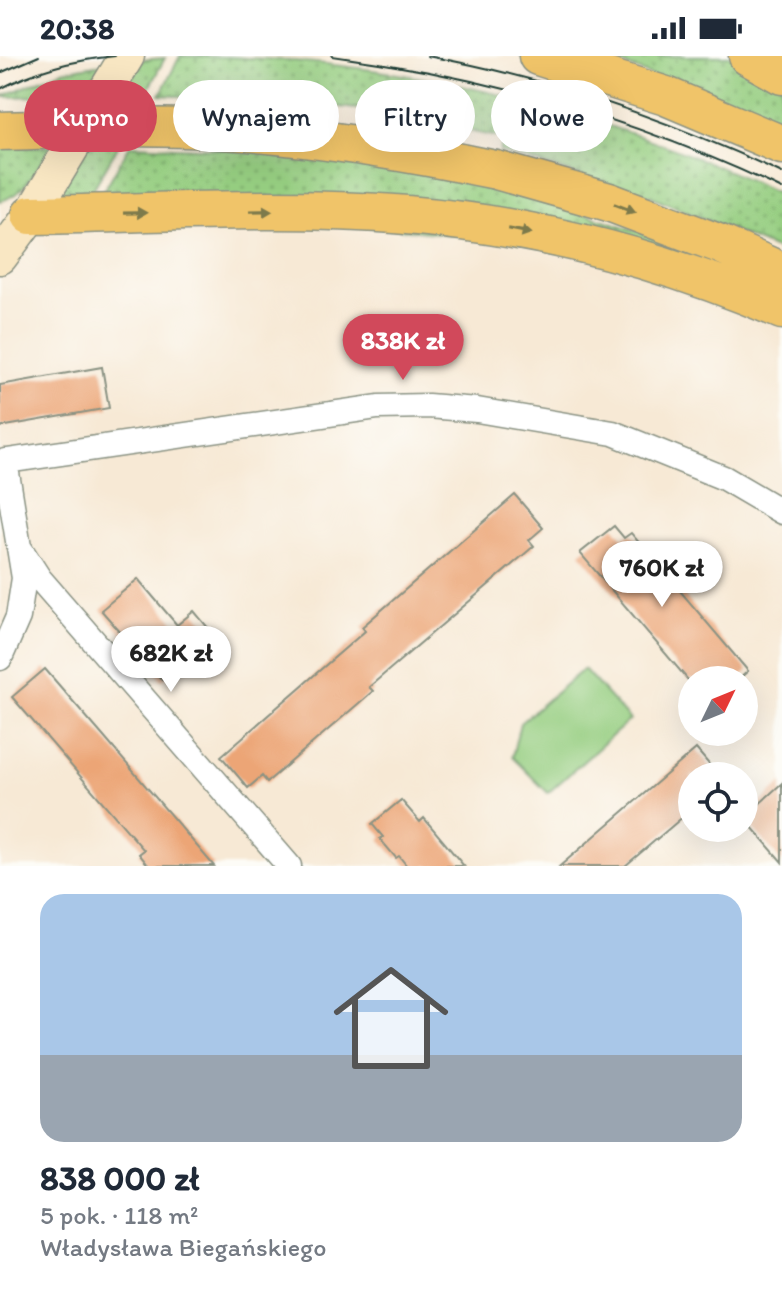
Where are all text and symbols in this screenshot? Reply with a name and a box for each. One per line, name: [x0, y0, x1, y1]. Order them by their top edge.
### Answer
text: 20:38: [40, 10, 114, 47]
chip: Kupno: [24, 80, 157, 152]
chip: Wynajem: [173, 80, 339, 152]
chip: Filtry: [355, 80, 475, 152]
chip: Nowe: [491, 80, 613, 152]
one-way arrow: [613, 202, 637, 215]
one-way arrow: [249, 205, 274, 217]
one-way arrow: [123, 207, 148, 220]
one-way arrow: [508, 225, 533, 237]
pin: 838K zł: [329, 314, 477, 382]
text: 838K zł: [361, 324, 445, 356]
pin: 760K zł: [588, 541, 736, 609]
text: 760K zł: [620, 551, 704, 583]
pin: 682K zł: [97, 626, 245, 694]
text: 682K zł: [129, 636, 213, 668]
north arrow: [678, 666, 758, 746]
map controls: [678, 666, 758, 842]
button: locate: [678, 762, 758, 842]
icon: home: [319, 946, 463, 1090]
text: 838 000 zł: [40, 1158, 199, 1199]
text: 5 pok. · 118 m²: [40, 1199, 198, 1231]
text: Władysława Biegańskiego: [40, 1231, 327, 1263]

